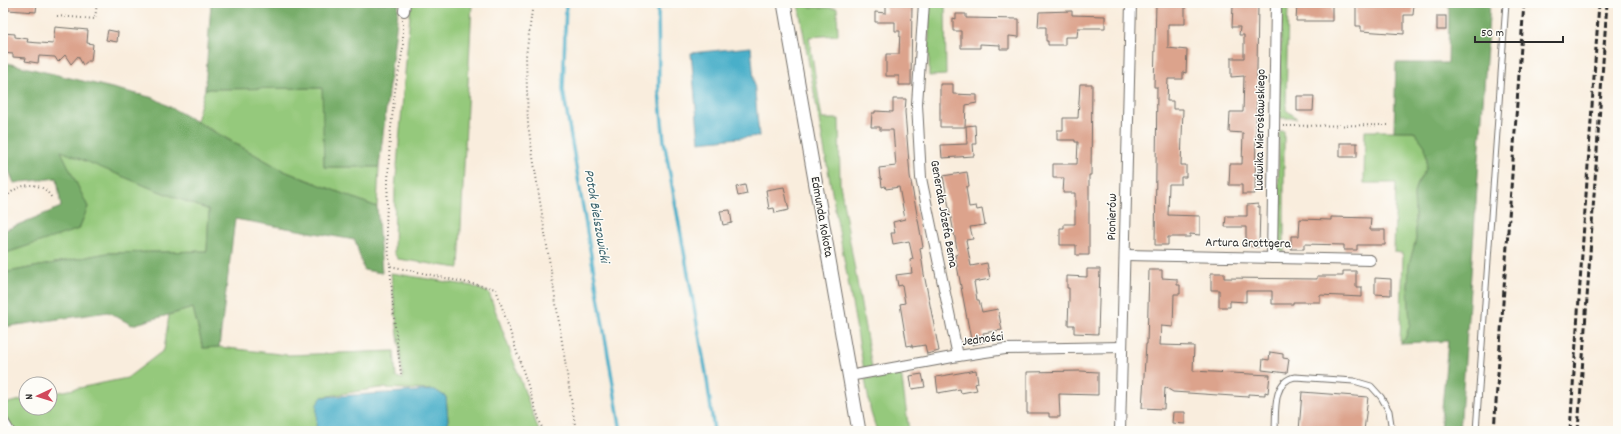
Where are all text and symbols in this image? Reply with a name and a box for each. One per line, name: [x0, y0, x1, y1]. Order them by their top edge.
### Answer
scale bar: [1475, 18, 1563, 44]
text: 50 m: [1481, 25, 1504, 42]
street label: Ludwika Mierosławskiego: [1250, 69, 1272, 191]
street label: Generała Józefa Bema: [924, 159, 962, 270]
water label: Potok Bielszowicki: [578, 168, 614, 267]
street label: Edmunda Kokota: [805, 175, 838, 260]
street label: Pionierów: [1103, 193, 1123, 241]
street label: Artura Grottgera: [1205, 234, 1292, 254]
street label: Jedności: [961, 328, 1006, 352]
north arrow: [18, 376, 58, 416]
text: N: [22, 393, 38, 400]

